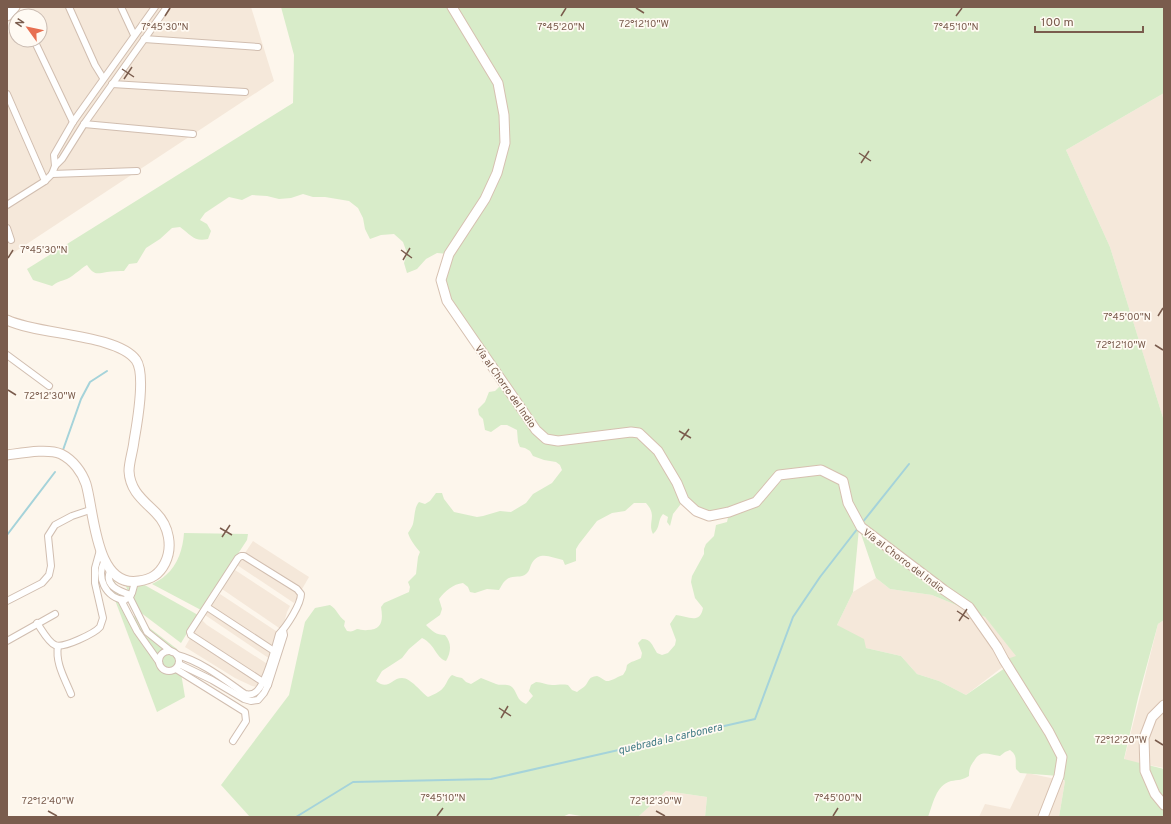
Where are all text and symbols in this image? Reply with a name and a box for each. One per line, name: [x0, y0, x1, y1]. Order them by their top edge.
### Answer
north arrow: [8, 8, 48, 48]
scale bar: [1035, 8, 1143, 34]
text: 100 m: [1041, 15, 1074, 31]
text: N: [12, 16, 28, 30]
text: 72°12'10"W: [619, 18, 669, 31]
text: 7°45'30"N: [141, 21, 189, 34]
text: 7°45'20"N: [537, 21, 585, 34]
text: 7°45'10"N: [933, 21, 979, 34]
text: 7°45'30"N: [20, 244, 68, 257]
text: 7°45'00"N: [1103, 311, 1151, 324]
text: 72°12'10"W: [1096, 339, 1146, 352]
street label: Vía al Chorro del Indio: [471, 343, 539, 431]
text: 72°12'30"W: [24, 390, 76, 403]
street label: Vía al Chorro del Indio: [860, 526, 947, 596]
water label: quebrada la carbonera: [617, 720, 724, 758]
text: 72°12'20"W: [1095, 734, 1147, 747]
text: 7°45'10"N: [420, 792, 466, 805]
text: 7°45'00"N: [814, 792, 862, 805]
text: 72°12'40"W: [22, 795, 74, 808]
text: 72°12'30"W: [630, 795, 682, 808]

